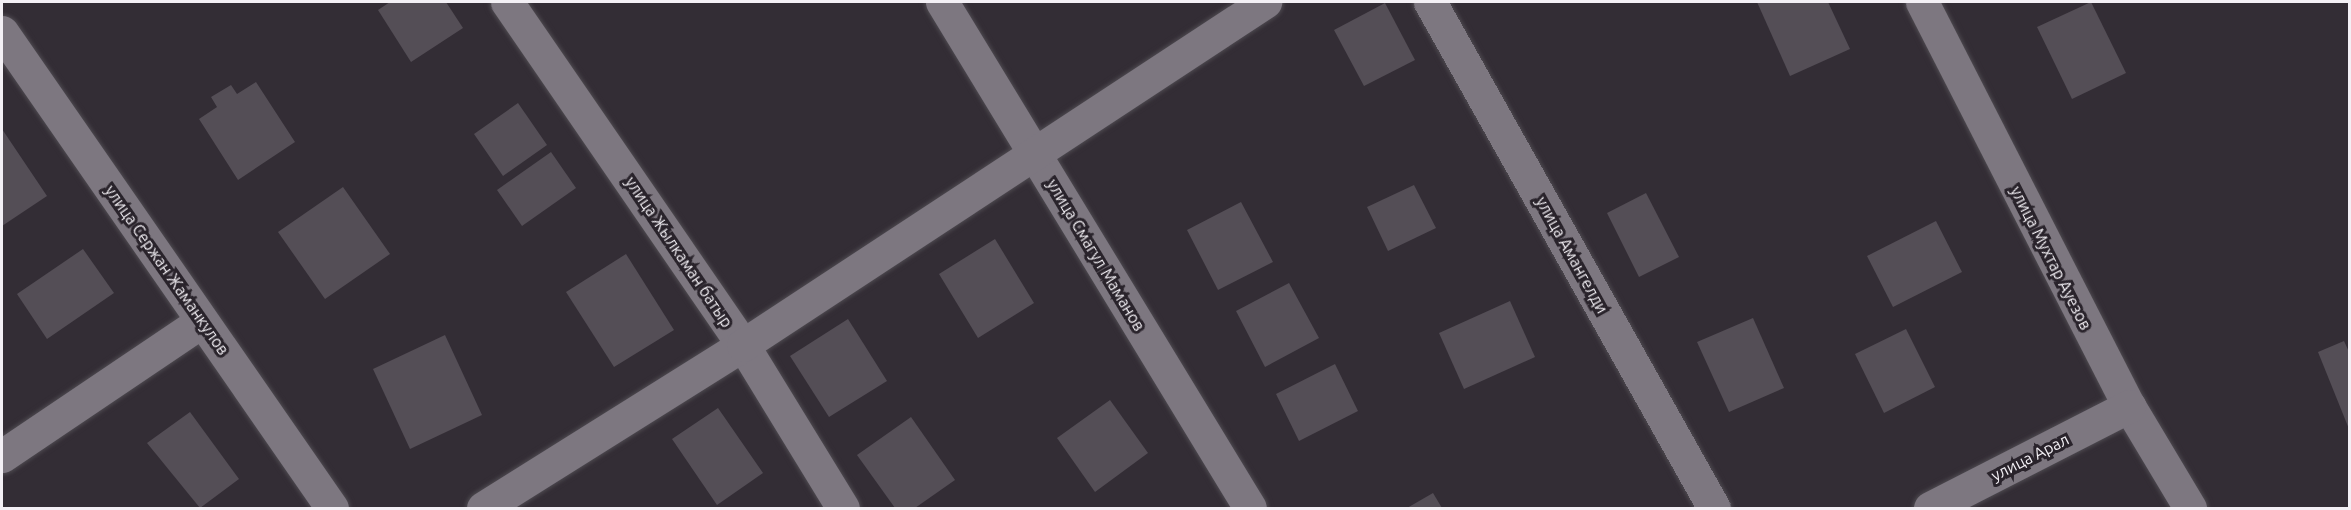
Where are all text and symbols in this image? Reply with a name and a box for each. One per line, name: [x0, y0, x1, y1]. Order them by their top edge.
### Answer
street label: улица Жылкаман батыр: [621, 173, 737, 331]
street label: улица Смагул Маманов: [1043, 176, 1149, 334]
street label: улица Сержан Жаманкулов: [101, 181, 233, 359]
street label: улица Мухтар Ауезов: [2006, 183, 2096, 333]
street label: улица Амангелди: [1532, 193, 1612, 317]
street label: улица Арал: [1988, 429, 2072, 485]

